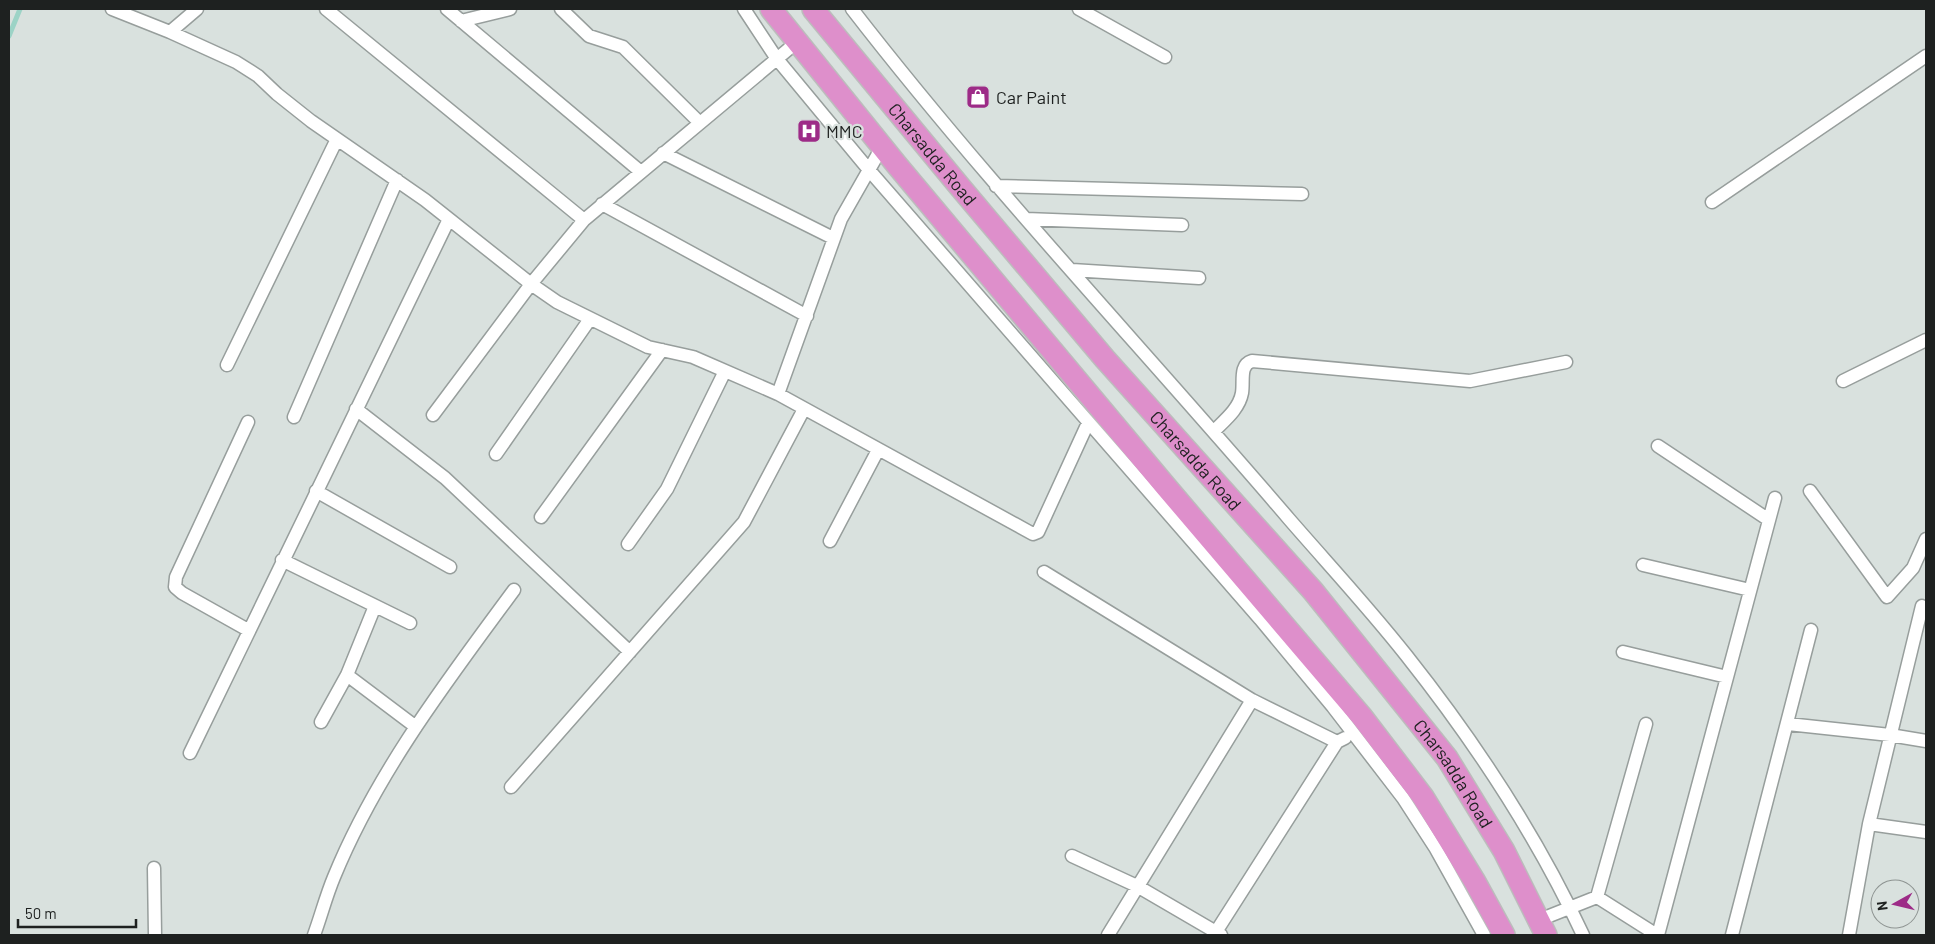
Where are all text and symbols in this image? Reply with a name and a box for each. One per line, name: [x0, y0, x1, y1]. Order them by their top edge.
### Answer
shop icon: Car Paint: [965, 84, 991, 110]
place label: Car Paint: [996, 86, 1067, 108]
street label: Charsadda Road: [884, 98, 982, 210]
hospital icon: MMC: [796, 118, 822, 144]
place label: MMC: [826, 120, 863, 142]
street label: Charsadda Road: [1145, 406, 1246, 515]
street label: Charsadda Road: [1409, 715, 1498, 832]
north arrow: [1870, 879, 1920, 929]
scale bar: [18, 896, 135, 928]
text: N: [1873, 900, 1891, 912]
text: 50 m: [25, 904, 57, 922]

